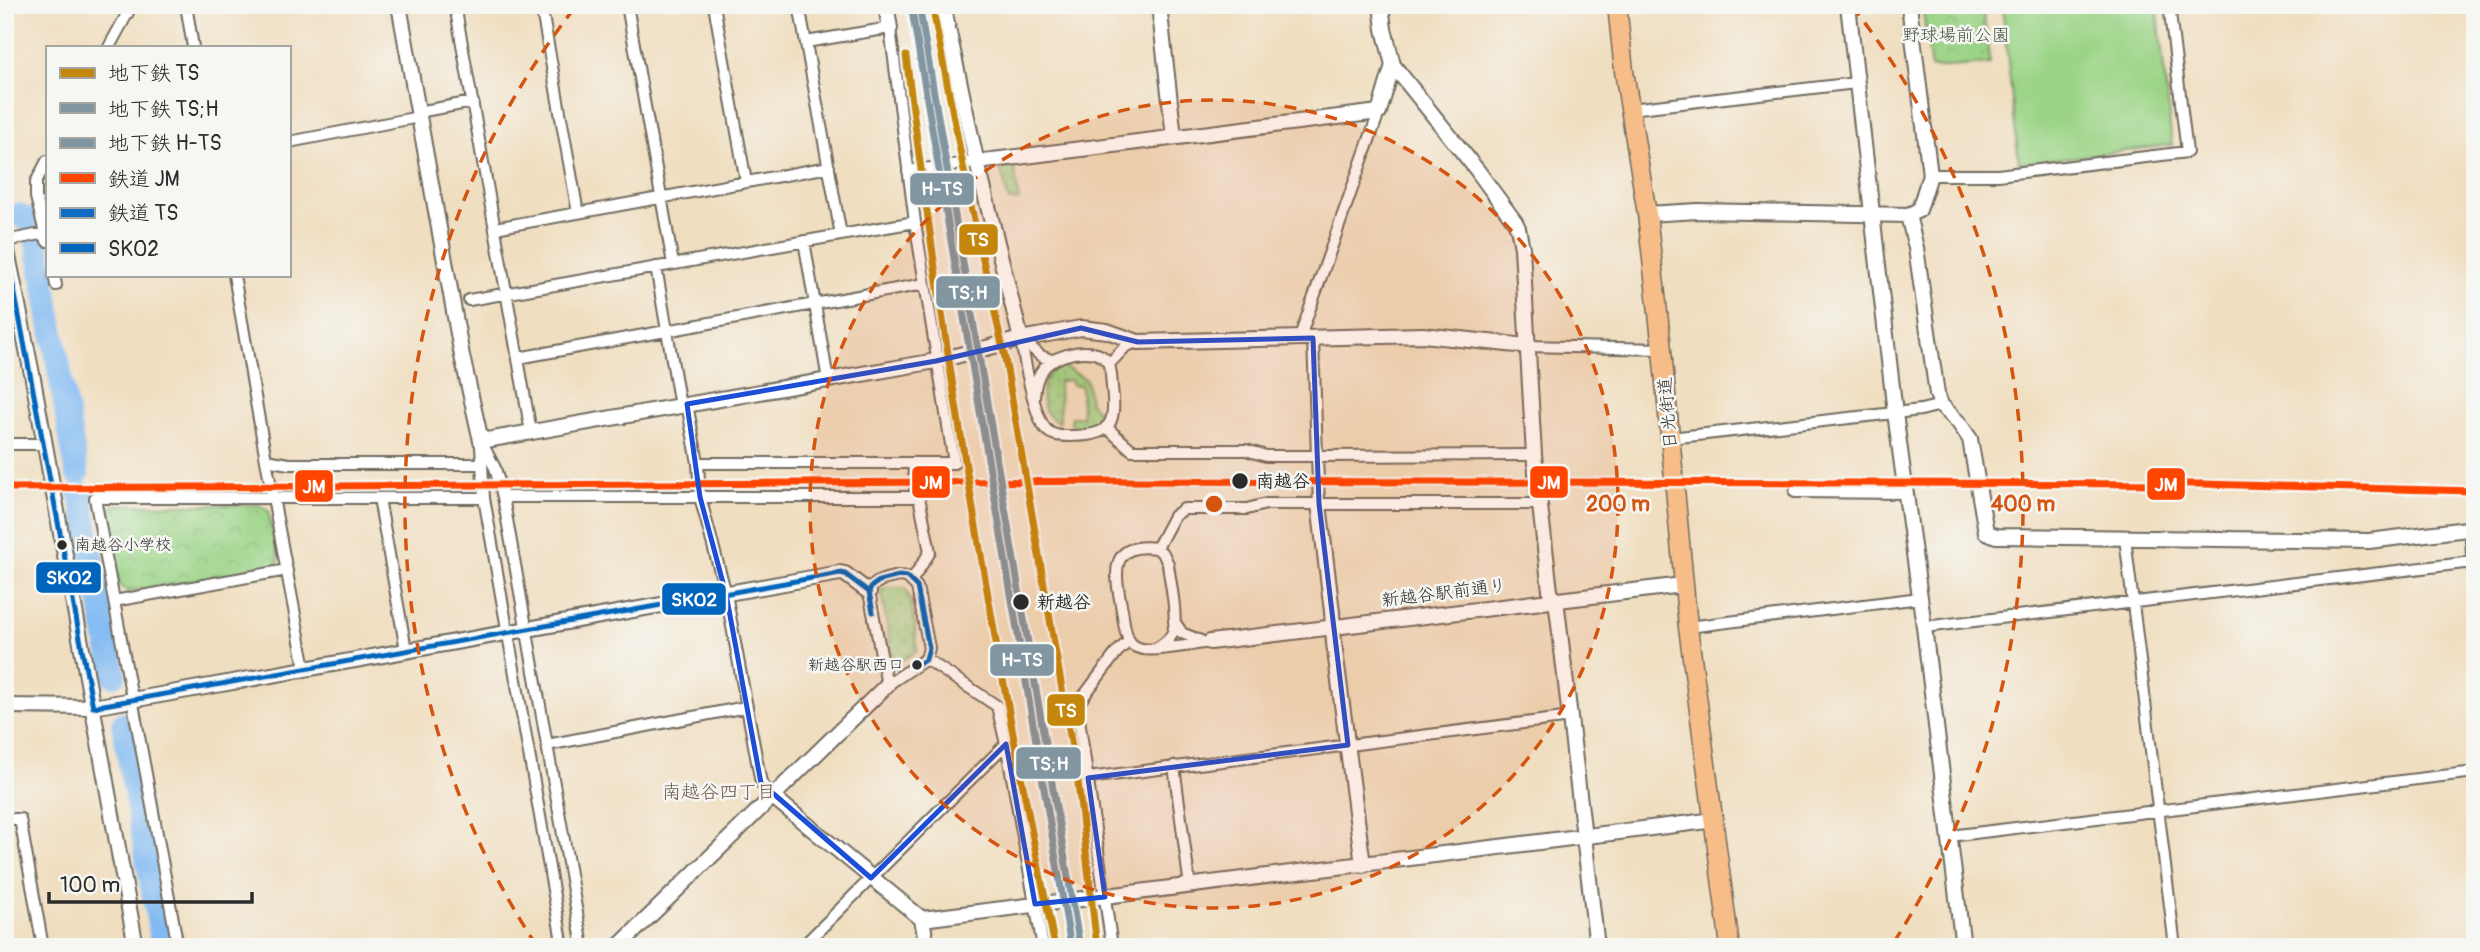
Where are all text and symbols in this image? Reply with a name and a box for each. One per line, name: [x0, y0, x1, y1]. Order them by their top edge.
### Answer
park label: 野球場前公園: [1902, 24, 2010, 47]
legend: [46, 46, 290, 276]
text: 地下鉄 TS: [108, 60, 199, 87]
text: 地下鉄 TS;H: [108, 96, 219, 123]
text: 地下鉄 H-TS: [108, 130, 222, 157]
text: 鉄道 JM: [108, 166, 180, 193]
line badge: H-TS: [909, 172, 975, 206]
text: H-TS: [921, 177, 963, 201]
text: 鉄道 TS: [108, 200, 178, 227]
line badge: TS: [958, 223, 999, 256]
text: TS: [966, 228, 989, 252]
text: SK02: [108, 236, 159, 263]
line badge: TS;H: [935, 275, 1001, 309]
text: TS;H: [948, 281, 987, 305]
street label: 日光街道: [1653, 376, 1683, 450]
line badge: JM: [911, 465, 951, 499]
line badge: JM: [1529, 465, 1569, 499]
line badge: JM: [2146, 467, 2186, 501]
line badge: JM: [294, 469, 334, 503]
place label: 南越谷: [1256, 470, 1310, 493]
text: JM: [920, 471, 943, 495]
marker: 南越谷: [1230, 471, 1250, 491]
text: JM: [1538, 471, 1561, 495]
text: JM: [2155, 473, 2178, 497]
text: JM: [303, 475, 326, 499]
text: 200 m: [1586, 491, 1650, 518]
text: 400 m: [1991, 491, 2055, 518]
centre of rings: [1202, 492, 1226, 516]
place label: 南越谷小学校: [75, 535, 171, 555]
marker: 南越谷小学校: [55, 538, 69, 552]
line badge: SK02: [35, 561, 102, 594]
text: SK02: [46, 566, 92, 590]
street label: 新越谷駅前通り: [1380, 574, 1508, 612]
line badge: SK02: [661, 582, 727, 616]
text: SK02: [671, 588, 717, 612]
place label: 新越谷: [1037, 591, 1091, 614]
marker: 新越谷: [1011, 592, 1031, 612]
line badge: H-TS: [989, 643, 1055, 677]
text: H-TS: [1001, 648, 1043, 672]
place label: 新越谷駅西口: [808, 655, 904, 675]
marker: 新越谷駅西口: [910, 658, 924, 672]
line badge: TS: [1046, 693, 1086, 727]
text: TS: [1054, 699, 1077, 723]
line badge: TS;H: [1015, 746, 1082, 780]
text: TS;H: [1029, 752, 1068, 776]
district label: 南越谷四丁目: [662, 780, 776, 804]
scale bar: [49, 861, 252, 905]
text: 100 m: [60, 872, 120, 899]

